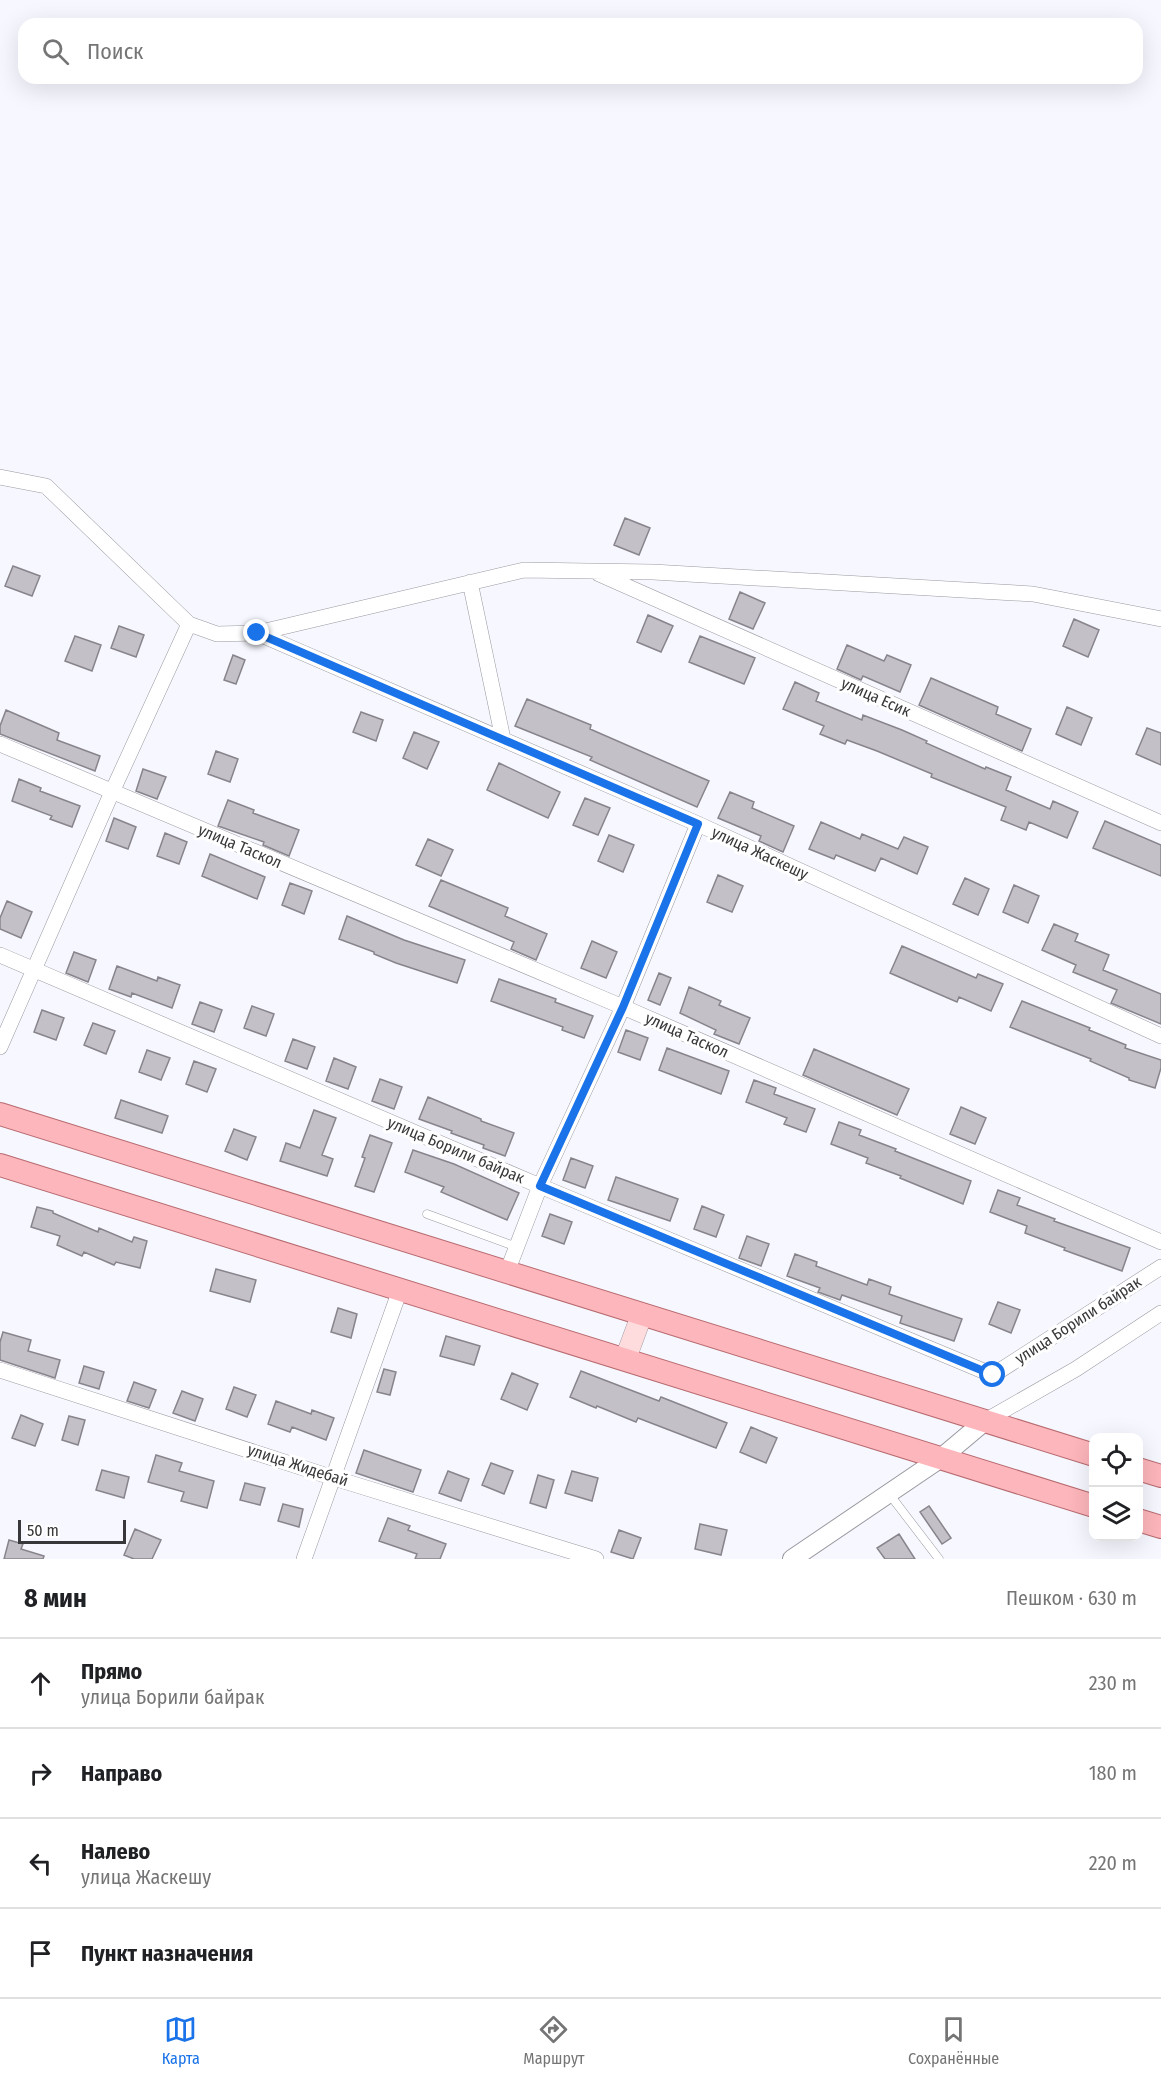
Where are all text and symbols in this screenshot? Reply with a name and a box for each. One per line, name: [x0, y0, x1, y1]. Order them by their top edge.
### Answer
search box: [18, 18, 1143, 84]
icon: search: [39, 35, 72, 68]
text: Поиск: [87, 38, 143, 65]
route end: [243, 619, 269, 645]
street label: улица Есик: [838, 673, 914, 721]
street label: улица Таскол: [195, 820, 285, 872]
street label: улица Жаскешу: [709, 822, 812, 884]
street label: улица Таскол: [642, 1008, 732, 1062]
street label: улица Борили байрак: [385, 1113, 528, 1188]
street label: улица Борили байрак: [1011, 1272, 1145, 1368]
route start: [979, 1361, 1005, 1387]
map controls: [1089, 1433, 1143, 1541]
button: locate: [1089, 1433, 1143, 1487]
street label: улица Жидебай: [245, 1440, 351, 1490]
button: layers: [1089, 1487, 1143, 1541]
scale bar: [18, 1517, 126, 1544]
text: 50 m: [27, 1521, 59, 1540]
text: 8 мин: [24, 1583, 87, 1614]
text: Пешком · 630 m: [1006, 1586, 1137, 1610]
text: Прямо: [81, 1658, 142, 1685]
icon: ahead: [24, 1667, 57, 1700]
text: 230 m: [1089, 1671, 1137, 1695]
text: улица Борили байрак: [81, 1685, 264, 1709]
icon: right: [24, 1757, 57, 1790]
text: Направо: [81, 1760, 162, 1787]
text: 180 m: [1089, 1761, 1137, 1785]
text: Налево: [81, 1838, 150, 1865]
icon: left: [24, 1847, 57, 1880]
text: 220 m: [1089, 1851, 1137, 1875]
text: улица Жаскешу: [81, 1865, 211, 1889]
icon: arrive: [24, 1937, 57, 1970]
text: Пункт назначения: [81, 1940, 253, 1967]
tab: Карта: [162, 2013, 200, 2068]
tab: Маршрут: [523, 2013, 585, 2068]
tab: Сохранённые: [908, 2013, 999, 2068]

